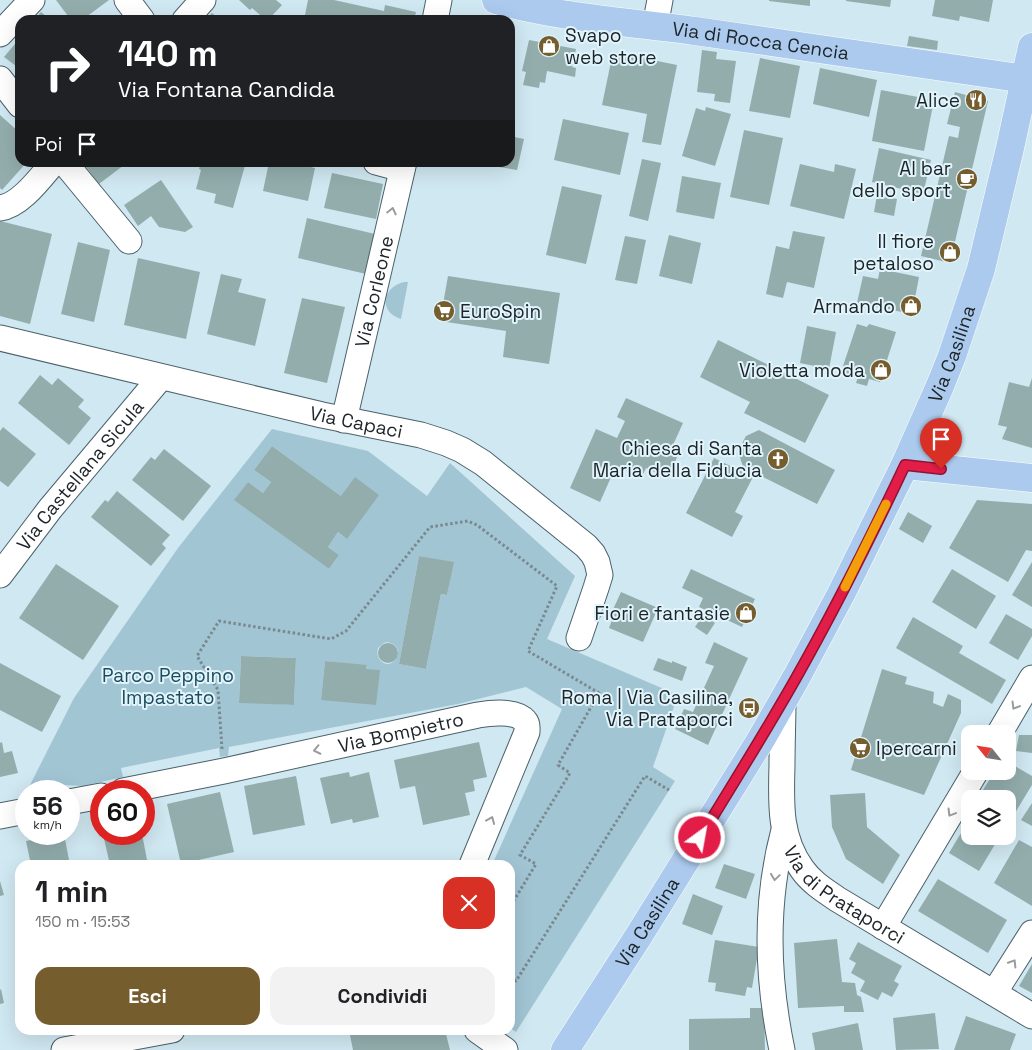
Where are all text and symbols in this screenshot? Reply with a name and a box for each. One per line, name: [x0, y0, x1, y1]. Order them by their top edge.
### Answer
street label: Via di Rocca Cencia: [671, 16, 851, 65]
place label: Svapo web store: [565, 23, 656, 70]
text: 140 m: [118, 32, 218, 76]
shop icon: Svapo web store: [537, 34, 561, 58]
icon: right: [35, 35, 100, 100]
text: Via Fontana Candida: [118, 75, 335, 103]
place label: Alice: [916, 88, 960, 113]
restaurant icon: Alice: [964, 88, 988, 112]
icon: arrive: [73, 130, 101, 158]
text: Poi: [35, 132, 63, 157]
place label: Al bar dello sport: [852, 156, 951, 203]
cafe icon: Al bar dello sport: [955, 167, 979, 191]
one-way arrow: [386, 207, 397, 216]
place label: Il fiore petaloso: [853, 229, 934, 276]
street label: Via Corleone: [349, 233, 399, 350]
shop icon: Il fiore petaloso: [938, 240, 962, 264]
place label: Armando: [813, 294, 895, 319]
shop icon: Armando: [899, 294, 923, 318]
supermarket icon: EuroSpin: [432, 299, 456, 323]
place label: EuroSpin: [460, 299, 541, 324]
street label: Via Casilina: [922, 302, 981, 406]
place label: Violetta moda: [739, 358, 865, 383]
shop icon: Violetta moda: [869, 358, 893, 382]
street label: Via Castellana Sicula: [11, 395, 149, 555]
street label: Via Capaci: [307, 400, 405, 444]
pin: [920, 418, 962, 469]
icon: arrive: [927, 425, 955, 453]
place label: Chiesa di Santa Maria della Fiducia: [593, 436, 762, 483]
church icon: Chiesa di Santa Maria della Fiducia: [766, 447, 790, 471]
place label: Fiori e fantasie: [595, 601, 730, 626]
shop icon: Fiori e fantasie: [734, 601, 758, 625]
park label: Parco Peppino Impastato: [102, 663, 234, 710]
place label: Roma | Via Casilina, Via Prataporci: [561, 685, 733, 732]
bus stop icon: Roma | Via Casilina, Via Prataporci: [737, 696, 761, 720]
one-way arrow: [1012, 700, 1022, 709]
street label: Via Bompietro: [336, 706, 466, 758]
north arrow: [961, 725, 1016, 780]
map controls: [961, 725, 1016, 845]
supermarket icon: Ipercarni: [848, 736, 872, 760]
place label: Ipercarni: [876, 736, 957, 761]
one-way arrow: [313, 745, 322, 755]
speed limit sign: 60: [90, 780, 155, 845]
text: 56: [32, 790, 63, 822]
button: layers: [961, 790, 1016, 845]
one-way arrow: [948, 808, 958, 817]
position arrow: [673, 811, 725, 863]
one-way arrow: [485, 816, 495, 825]
text: km/h: [33, 817, 62, 833]
street label: Via di Prataporci: [778, 841, 910, 949]
text: 1 min: [35, 872, 108, 911]
street label: Via Casilina: [609, 872, 685, 972]
one-way arrow: [770, 874, 781, 882]
button: close: [443, 877, 495, 929]
text: 150 m · 15:53: [35, 911, 130, 932]
one-way arrow: [1007, 959, 1016, 969]
button: Esci: [35, 967, 260, 1025]
button: Condividi: [270, 967, 495, 1025]

